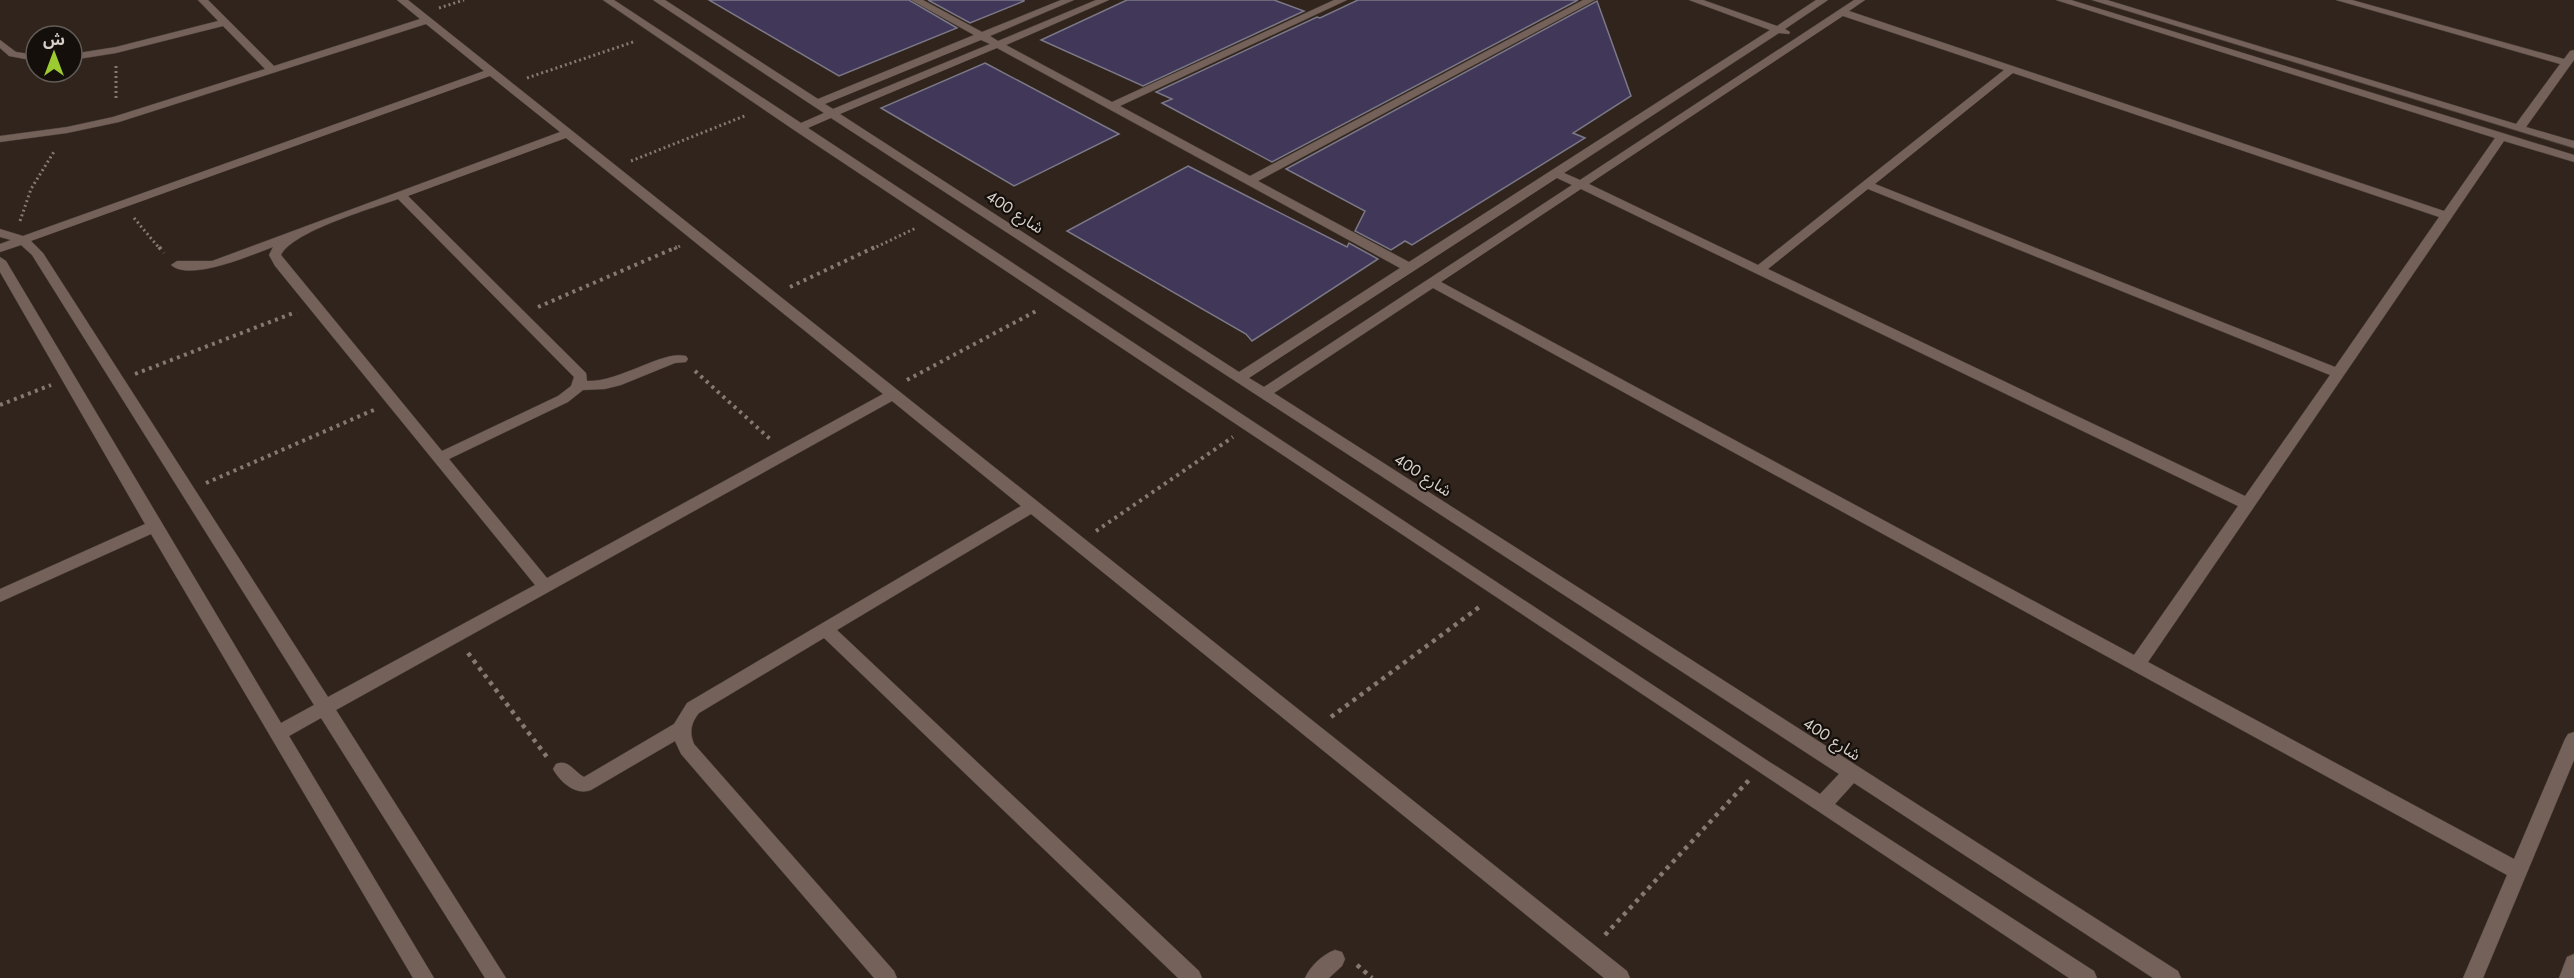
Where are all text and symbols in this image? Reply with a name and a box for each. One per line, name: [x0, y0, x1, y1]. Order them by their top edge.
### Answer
north arrow: [24, 24, 84, 84]
text: ش: [43, 28, 65, 51]
street label: شارع 400: [981, 185, 1048, 240]
street label: شارع 400: [1389, 448, 1456, 503]
street label: شارع 400: [1798, 712, 1865, 767]

